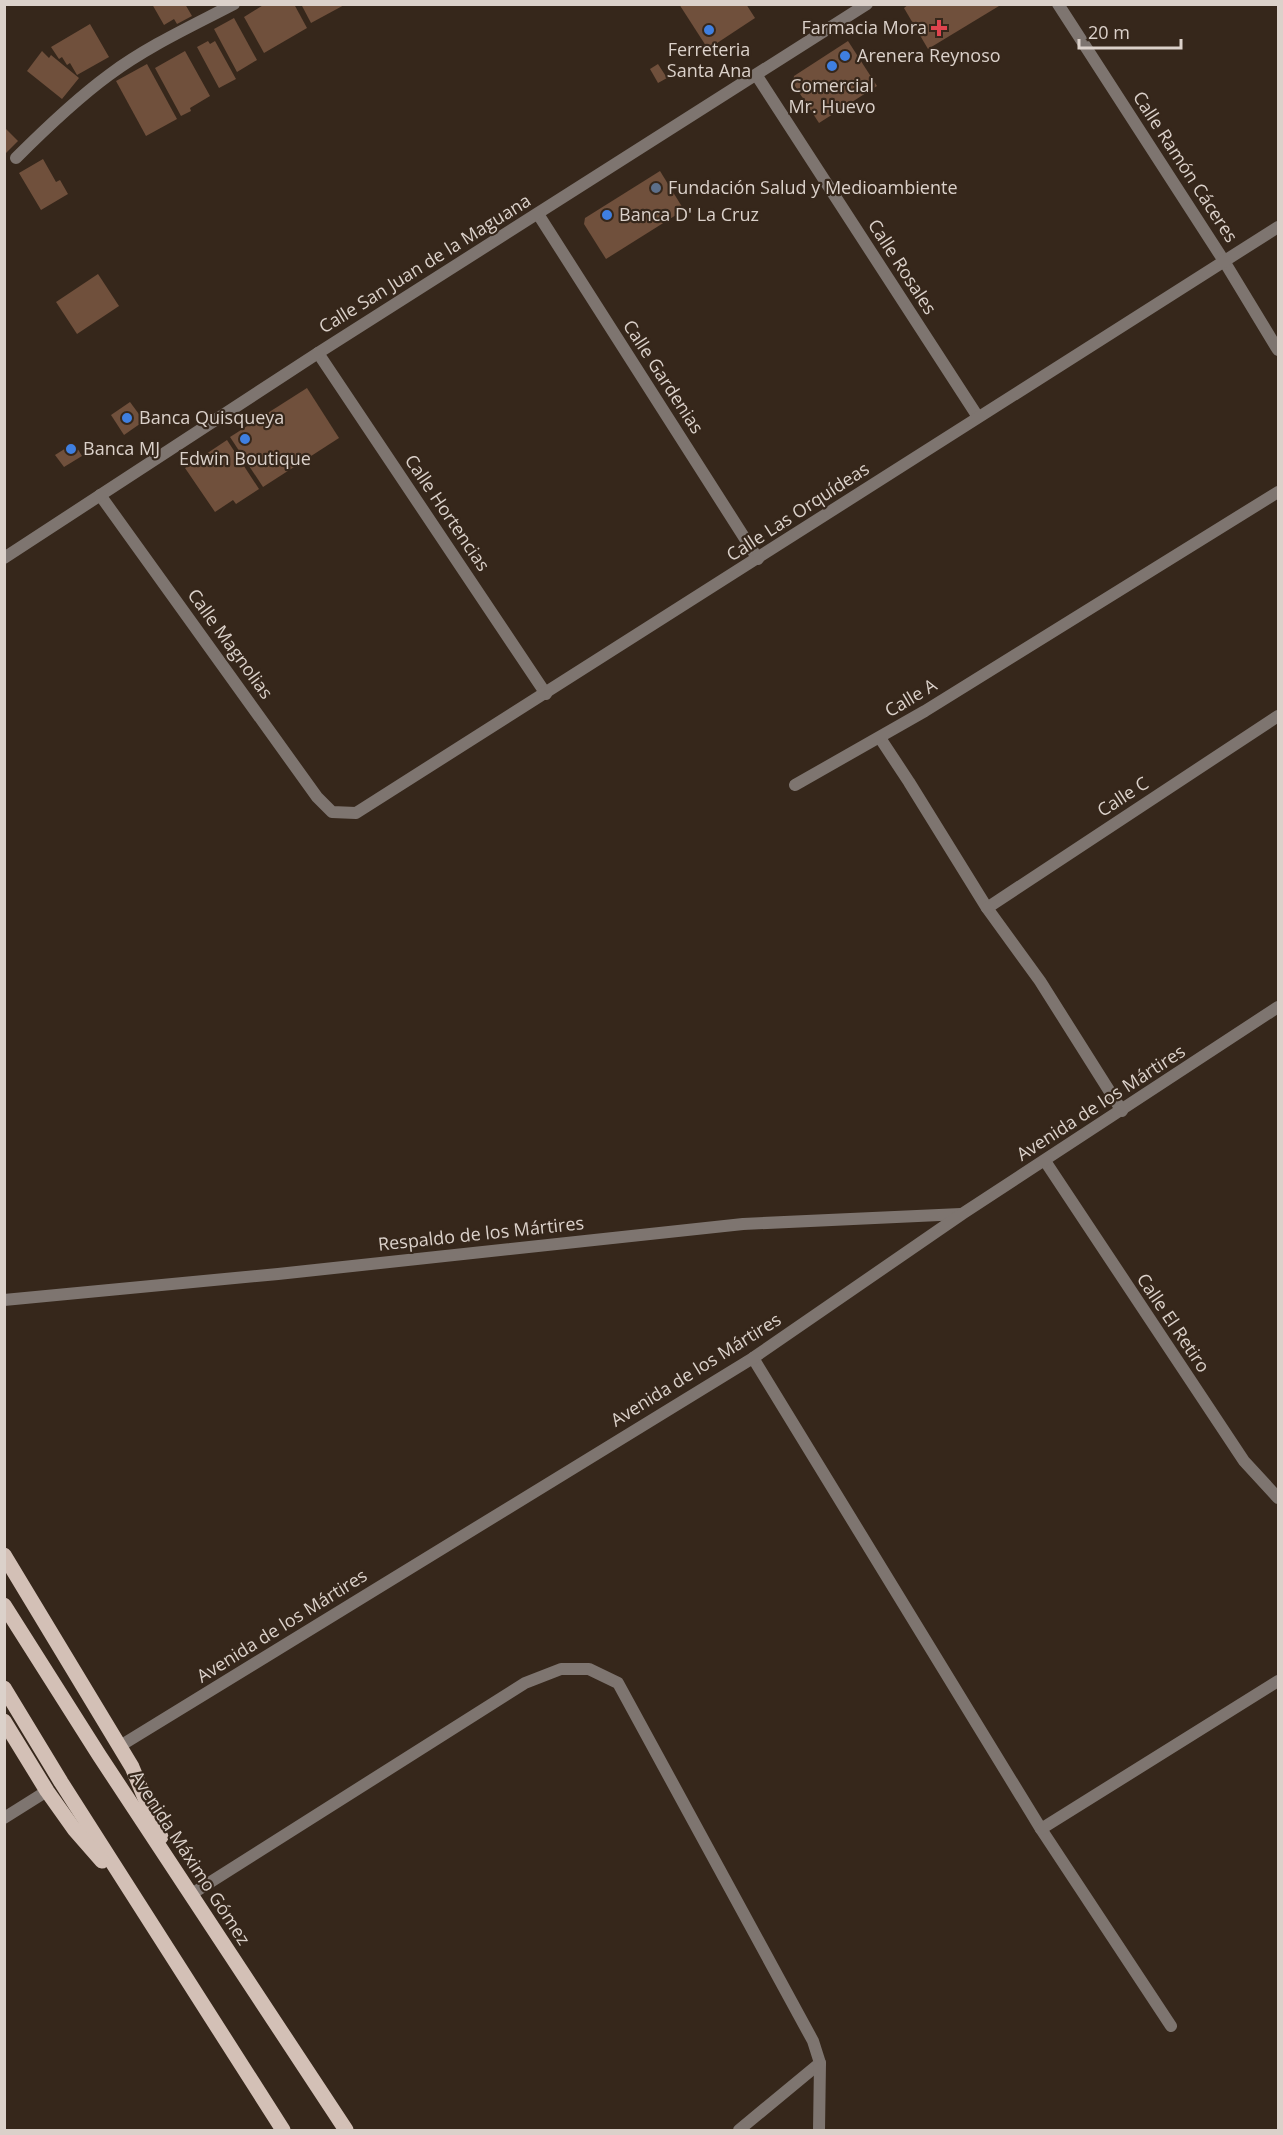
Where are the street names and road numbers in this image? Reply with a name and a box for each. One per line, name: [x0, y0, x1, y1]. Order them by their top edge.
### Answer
street label: Calle Ramón Cáceres: [1128, 86, 1244, 247]
street label: Calle San Juan de la Maguana: [314, 188, 535, 338]
street label: Calle Rosales: [863, 214, 943, 319]
street label: Calle Gardenias: [618, 315, 710, 438]
street label: Calle Hortencias: [400, 449, 496, 576]
street label: Calle Las Orquídeas: [722, 456, 873, 566]
street label: Calle Magnolias: [183, 583, 279, 703]
street label: Calle A: [880, 672, 941, 722]
street label: Calle C: [1092, 771, 1153, 822]
street label: Avenida de los Mártires: [1011, 1039, 1189, 1166]
street label: Respaldo de los Mártires: [377, 1210, 585, 1256]
street label: Calle El Retiro: [1132, 1268, 1216, 1377]
street label: Avenida de los Mártires: [606, 1307, 785, 1431]
street label: Avenida de los Mártires: [192, 1563, 371, 1687]
street label: Avenida Máximo Gómez: [125, 1766, 256, 1949]

